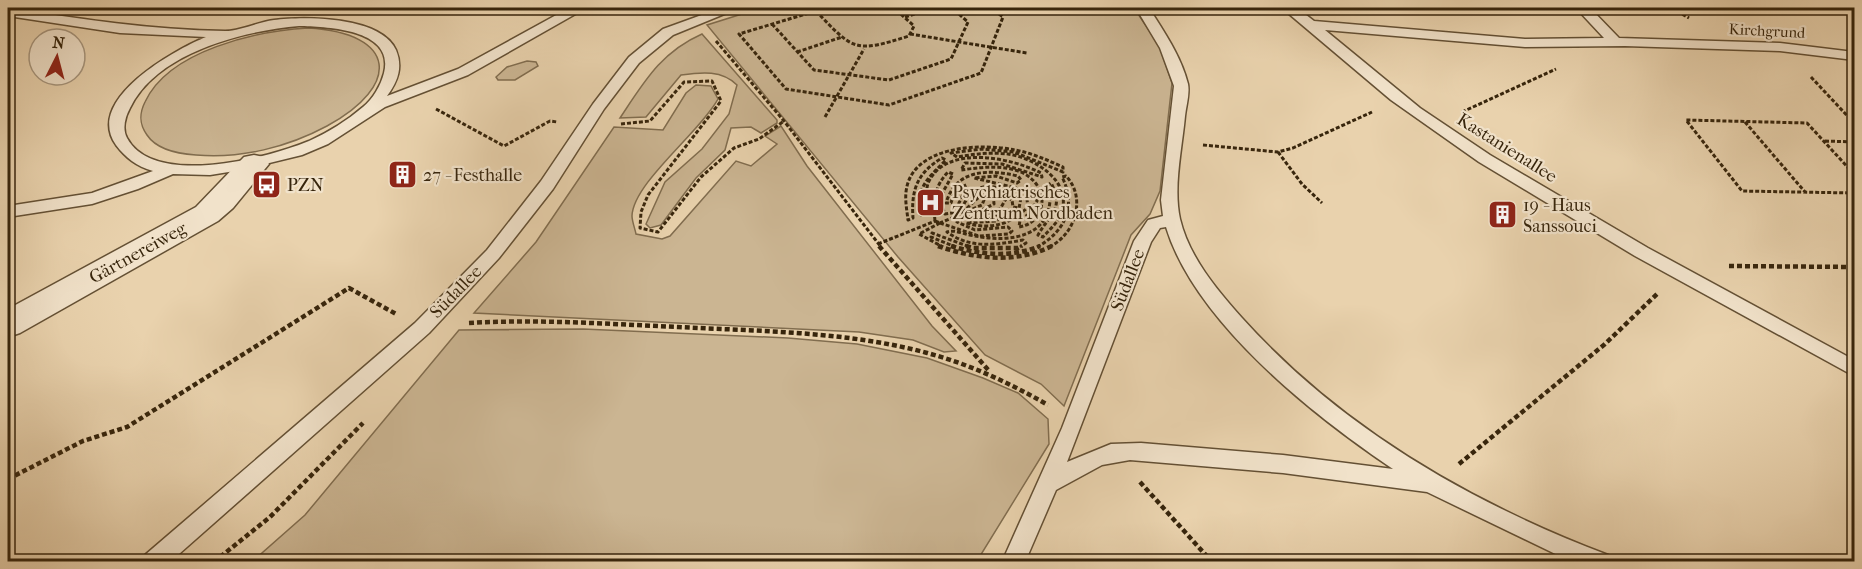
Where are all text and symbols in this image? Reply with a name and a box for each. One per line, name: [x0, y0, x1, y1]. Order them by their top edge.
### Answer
street label: Kirchgrund: [1728, 20, 1806, 42]
north arrow: [27, 27, 87, 87]
text: N: [51, 32, 66, 53]
street label: Kastanienallee: [1453, 109, 1561, 187]
building icon: 27 - Festhalle: [386, 159, 418, 191]
place label: 27 - Festhalle: [423, 165, 522, 186]
bus stop icon: PZN: [250, 169, 282, 201]
place label: PZN: [287, 175, 324, 196]
place label: Psychiatrisches Zentrum Nordbaden: [952, 182, 1114, 224]
hospital icon: Psychiatrisches Zentrum Nordbaden: [915, 186, 947, 218]
place label: 19 - Haus Sanssouci: [1523, 195, 1597, 237]
building icon: 19 - Haus Sanssouci: [1486, 199, 1518, 231]
street label: Gärtnereiweg: [86, 218, 190, 288]
street label: Südallee: [1107, 246, 1150, 314]
street label: Südallee: [426, 261, 486, 323]

